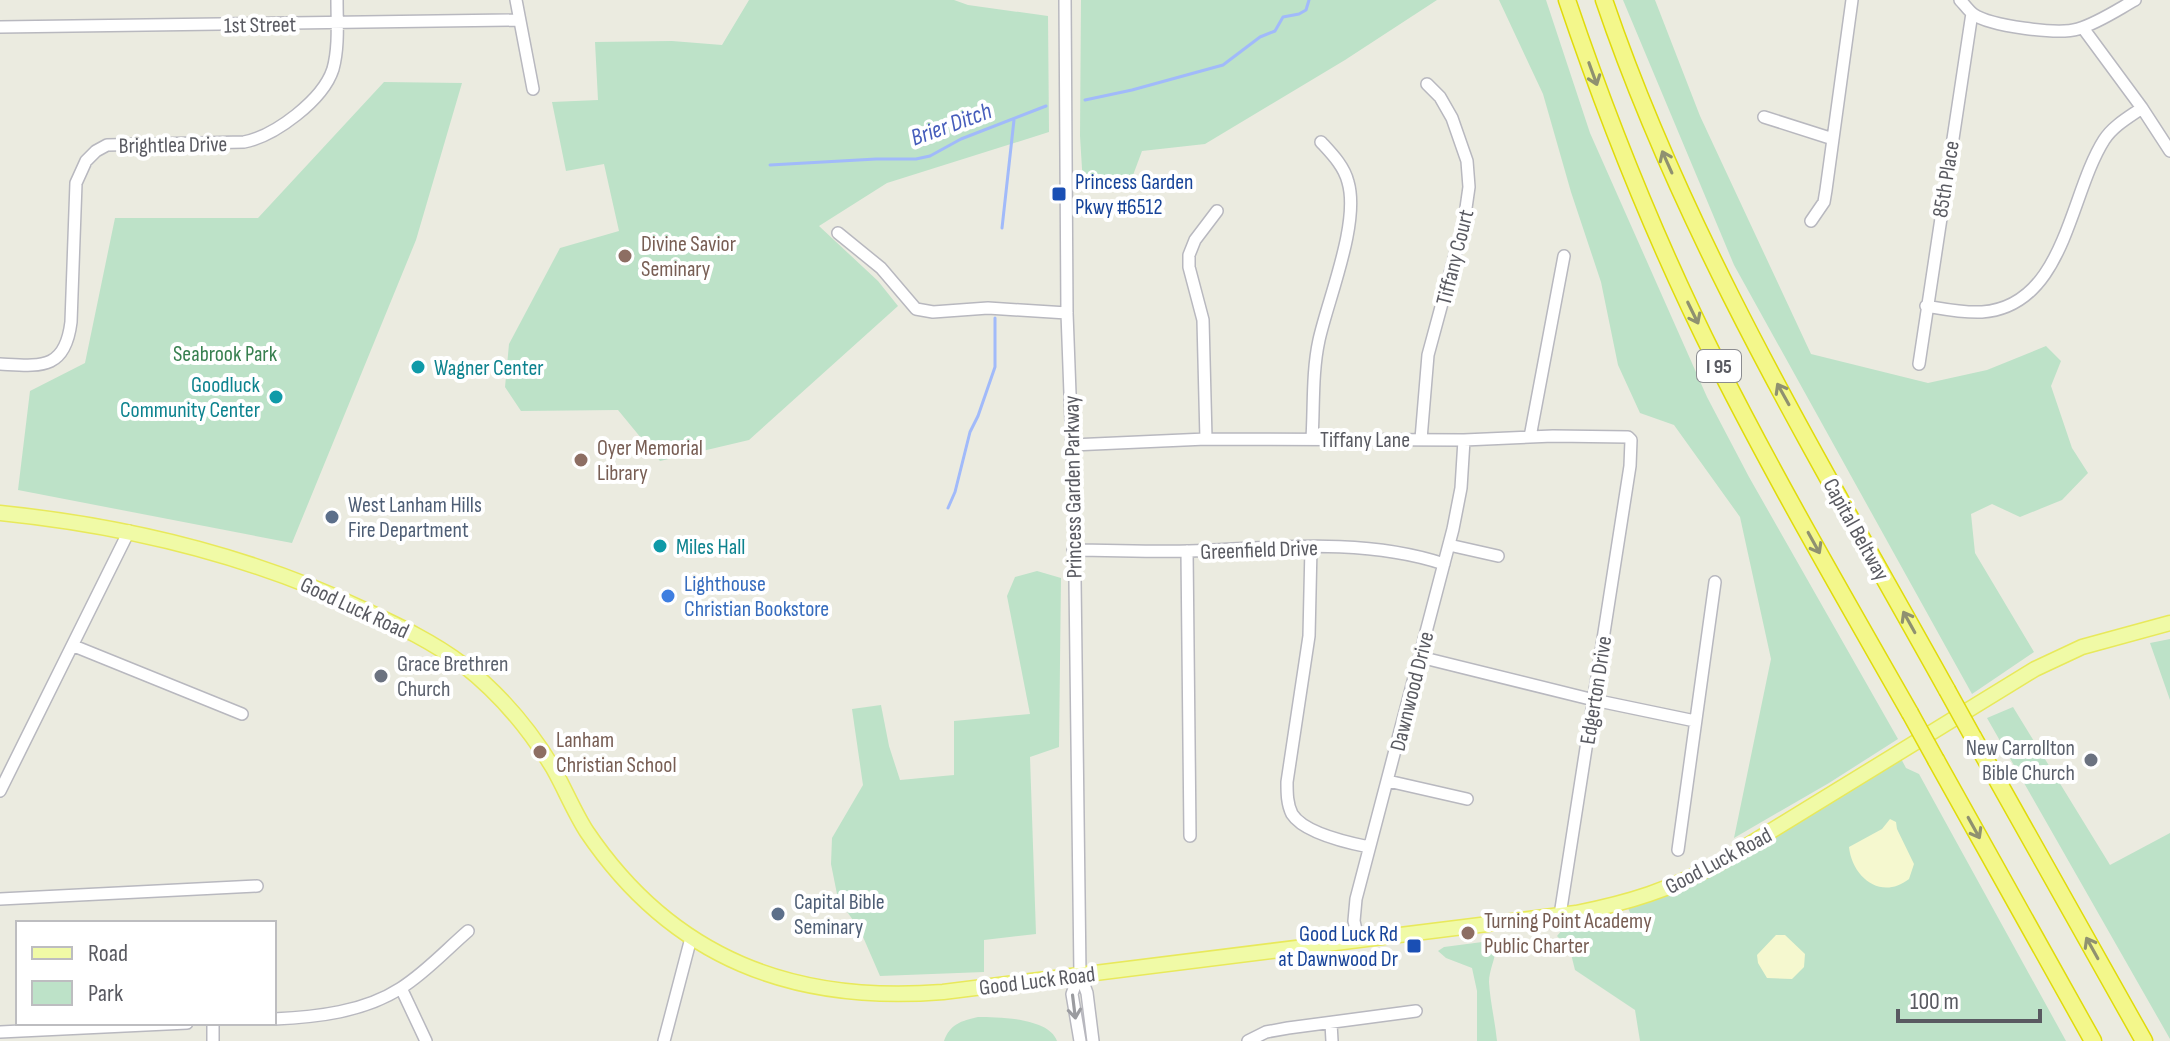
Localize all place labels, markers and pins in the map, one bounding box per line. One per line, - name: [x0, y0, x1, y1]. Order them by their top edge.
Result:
- place label: Princess Garden Pkwy #6512: [1075, 169, 1193, 221]
- marker: Princess Garden Pkwy #6512: [1050, 185, 1068, 203]
- place label: Divine Savior Seminary: [641, 231, 736, 283]
- marker: Divine Savior Seminary: [616, 247, 634, 265]
- place label: Wagner Center: [434, 355, 544, 382]
- marker: Wagner Center: [409, 358, 427, 376]
- place label: Goodluck Community Center: [120, 372, 261, 424]
- marker: Goodluck Community Center: [267, 388, 285, 406]
- place label: Oyer Memorial Library: [597, 435, 703, 487]
- marker: Oyer Memorial Library: [572, 451, 590, 469]
- place label: West Lanham Hills Fire Department: [348, 492, 482, 544]
- marker: West Lanham Hills Fire Department: [323, 508, 341, 526]
- place label: Miles Hall: [676, 534, 745, 561]
- marker: Miles Hall: [651, 537, 669, 555]
- place label: Lighthouse Christian Bookstore: [684, 571, 829, 623]
- marker: Lighthouse Christian Bookstore: [659, 587, 677, 605]
- place label: Grace Brethren Church: [397, 651, 508, 703]
- marker: Grace Brethren Church: [372, 667, 390, 685]
- place label: Lanham Christian School: [556, 727, 677, 779]
- place label: New Carrollton Bible Church: [1966, 735, 2075, 787]
- marker: Lanham Christian School: [531, 743, 549, 761]
- marker: New Carrollton Bible Church: [2082, 751, 2100, 769]
- place label: Capital Bible Seminary: [794, 889, 885, 941]
- marker: Capital Bible Seminary: [769, 905, 787, 923]
- place label: Turning Point Academy Public Charter: [1484, 908, 1652, 960]
- place label: Good Luck Rd at Dawnwood Dr: [1278, 921, 1398, 973]
- marker: Turning Point Academy Public Charter: [1459, 924, 1477, 942]
- marker: Good Luck Rd at Dawnwood Dr: [1405, 937, 1423, 955]

